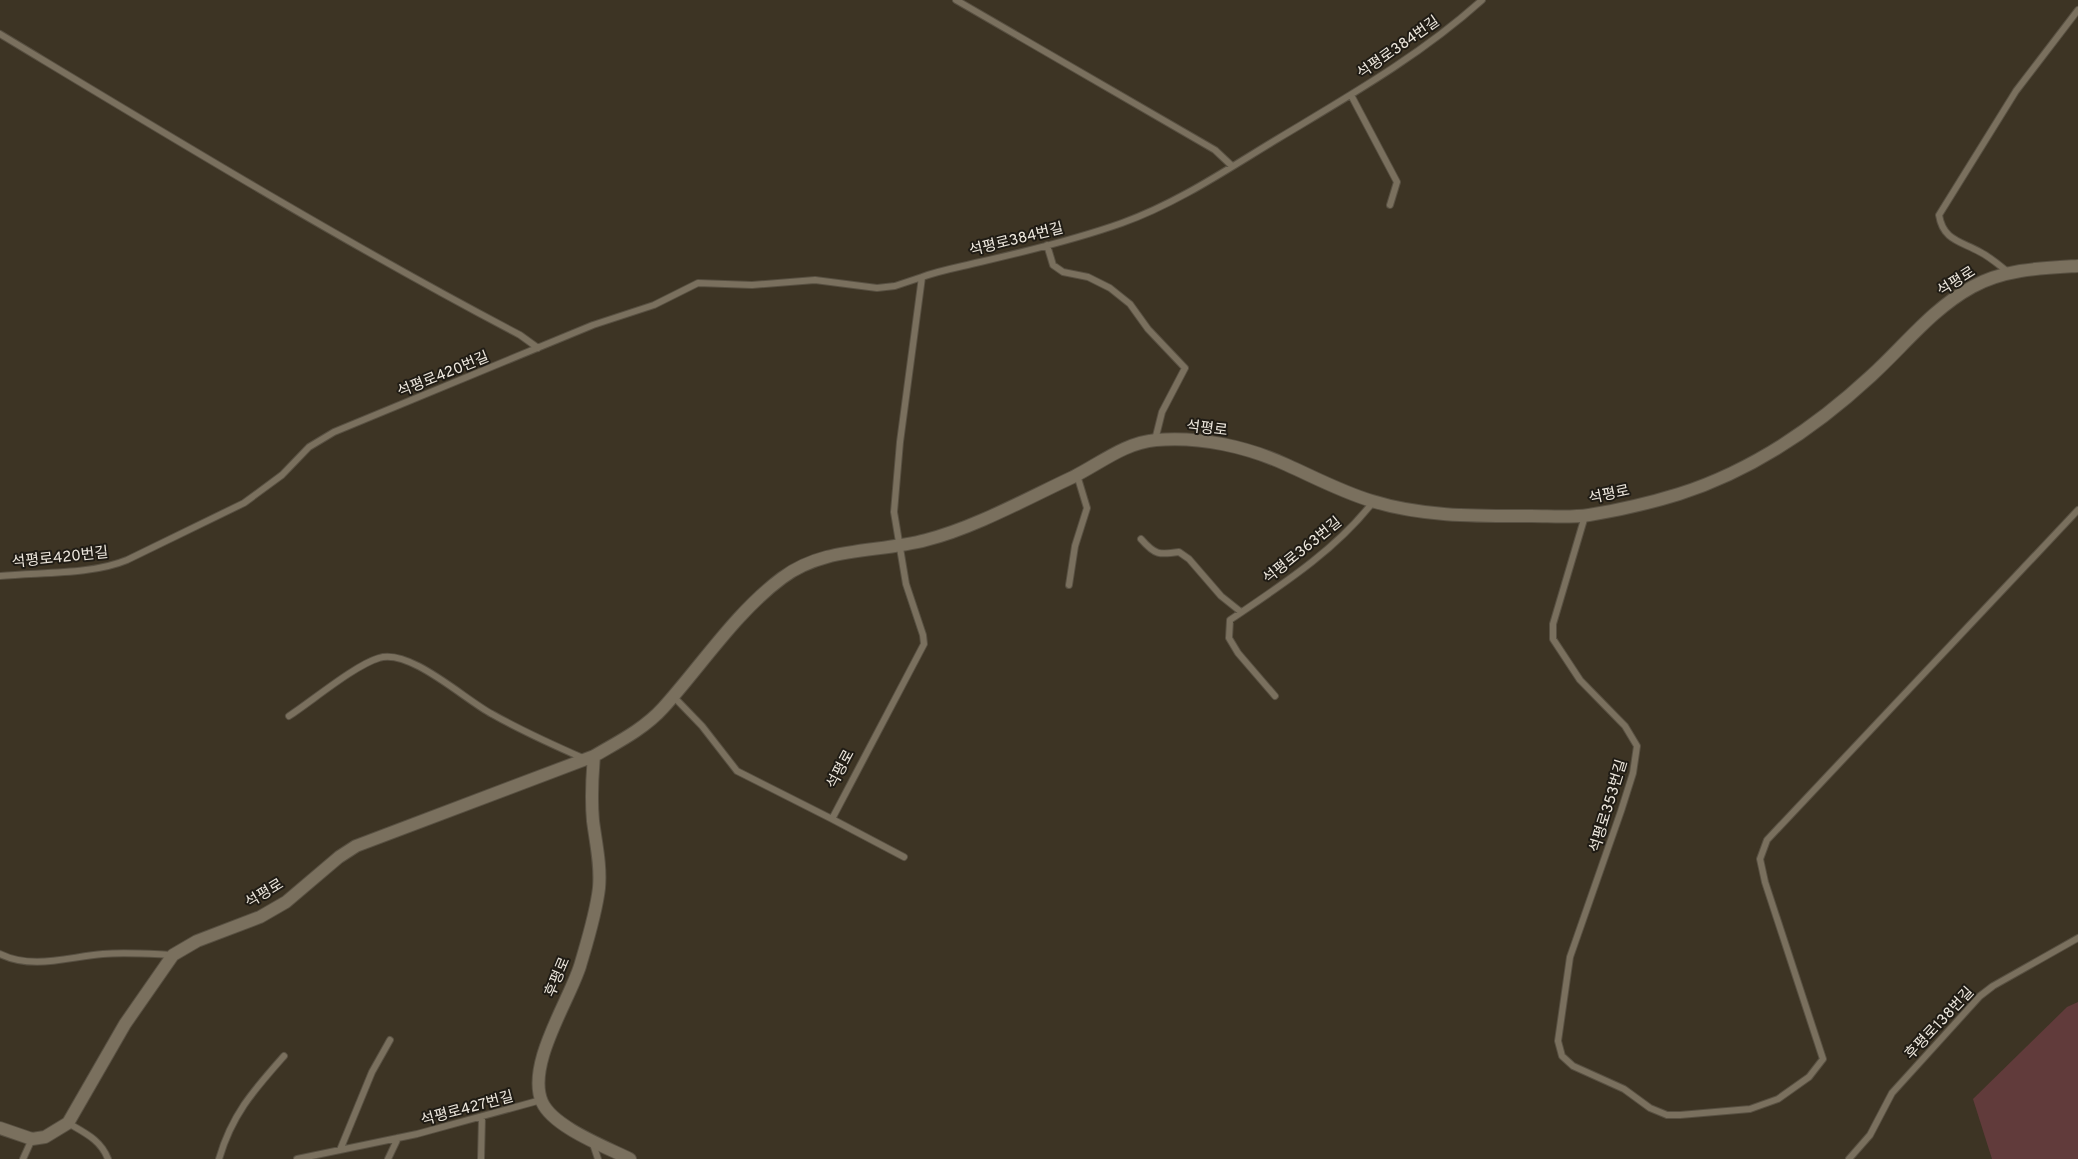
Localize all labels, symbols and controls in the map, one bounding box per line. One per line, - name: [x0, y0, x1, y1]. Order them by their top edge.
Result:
- street label: 석평로384번길: [1354, 13, 1444, 84]
- street label: 석평로384번길: [967, 220, 1065, 261]
- street label: 석평로: [1934, 263, 1979, 301]
- street label: 석평로420번길: [395, 348, 492, 402]
- street label: 석평로: [1185, 418, 1229, 441]
- street label: 석평로: [1587, 482, 1632, 509]
- street label: 석평로363번길: [1260, 514, 1346, 589]
- street label: 석평로420번길: [11, 544, 109, 573]
- street label: 석평로: [823, 747, 859, 792]
- street label: 석평로353번길: [1586, 758, 1633, 855]
- street label: 석평로: [242, 875, 287, 913]
- street label: 후평로: [542, 955, 575, 1000]
- street label: 후평로138번길: [1902, 984, 1979, 1064]
- street label: 석평로427번길: [419, 1088, 516, 1131]

